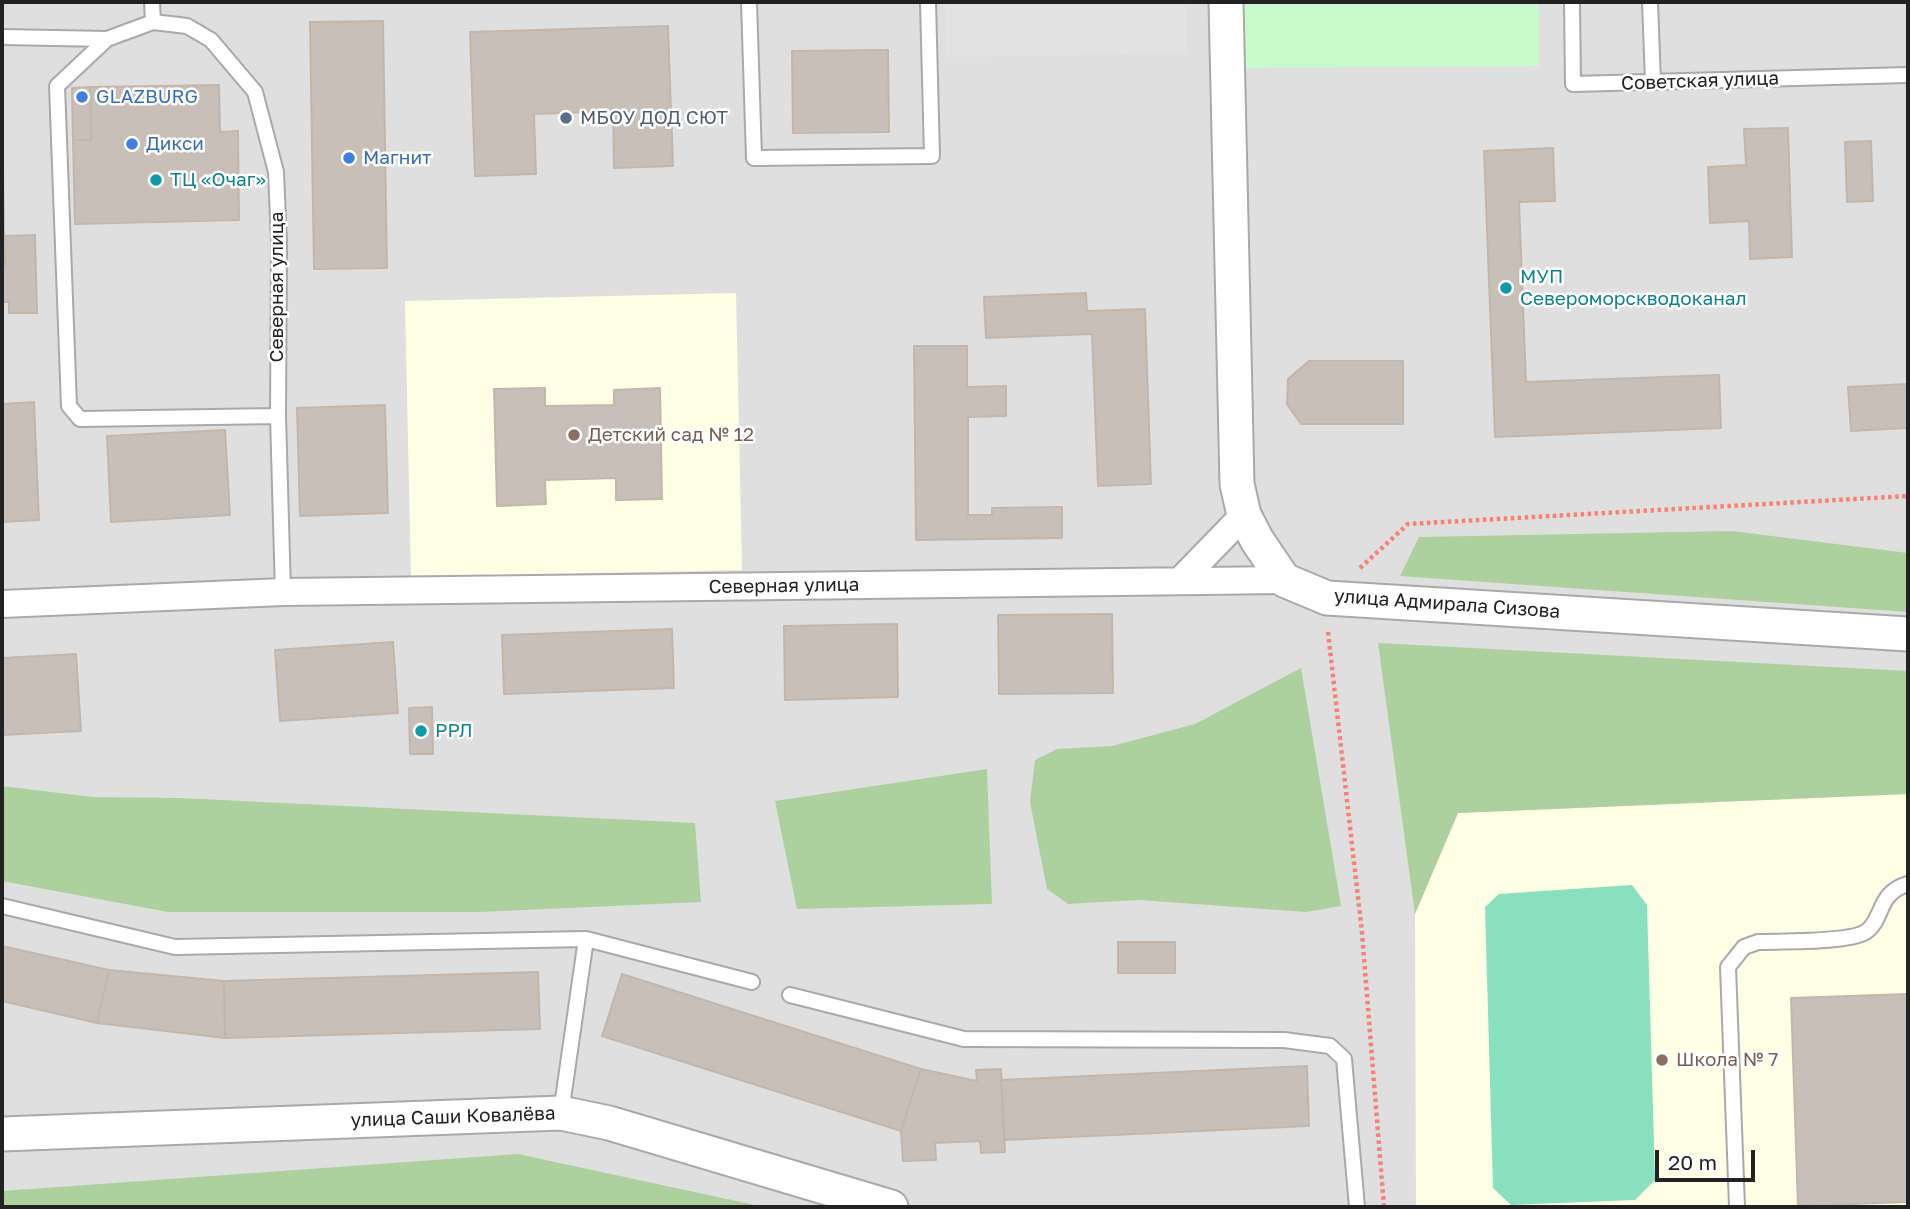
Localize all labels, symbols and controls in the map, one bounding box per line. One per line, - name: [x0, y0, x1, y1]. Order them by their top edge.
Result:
- street label: Советская улица: [1621, 67, 1779, 95]
- place label: GLAZBURG: [96, 86, 198, 108]
- marker: GLAZBURG: [74, 89, 90, 105]
- place label: МБОУ ДОД СЮТ: [580, 107, 728, 129]
- marker: МБОУ ДОД СЮТ: [558, 110, 574, 126]
- place label: Дикси: [146, 133, 204, 155]
- marker: Дикси: [124, 136, 140, 152]
- place label: Магнит: [363, 147, 431, 169]
- marker: Магнит: [341, 150, 357, 166]
- place label: ТЦ «Очаг»: [170, 169, 266, 191]
- marker: ТЦ «Очаг»: [148, 172, 164, 188]
- street label: Северная улица: [266, 212, 288, 362]
- place label: МУП Североморскводоканал: [1520, 266, 1747, 310]
- marker: МУП Североморскводоканал: [1498, 280, 1514, 296]
- place label: Детский сад № 12: [588, 424, 754, 446]
- marker: Детский сад № 12: [566, 427, 582, 443]
- street label: Северная улица: [708, 573, 860, 599]
- street label: улица Адмирала Сизова: [1333, 585, 1561, 623]
- place label: РРЛ: [435, 720, 473, 742]
- marker: РРЛ: [413, 723, 429, 739]
- place label: Школа № 7: [1676, 1049, 1778, 1071]
- marker: Школа № 7: [1654, 1052, 1670, 1068]
- street label: улица Саши Ковалёва: [350, 1102, 556, 1132]
- scale bar: [1658, 1136, 1758, 1180]
- text: 20 m: [1668, 1149, 1717, 1175]

